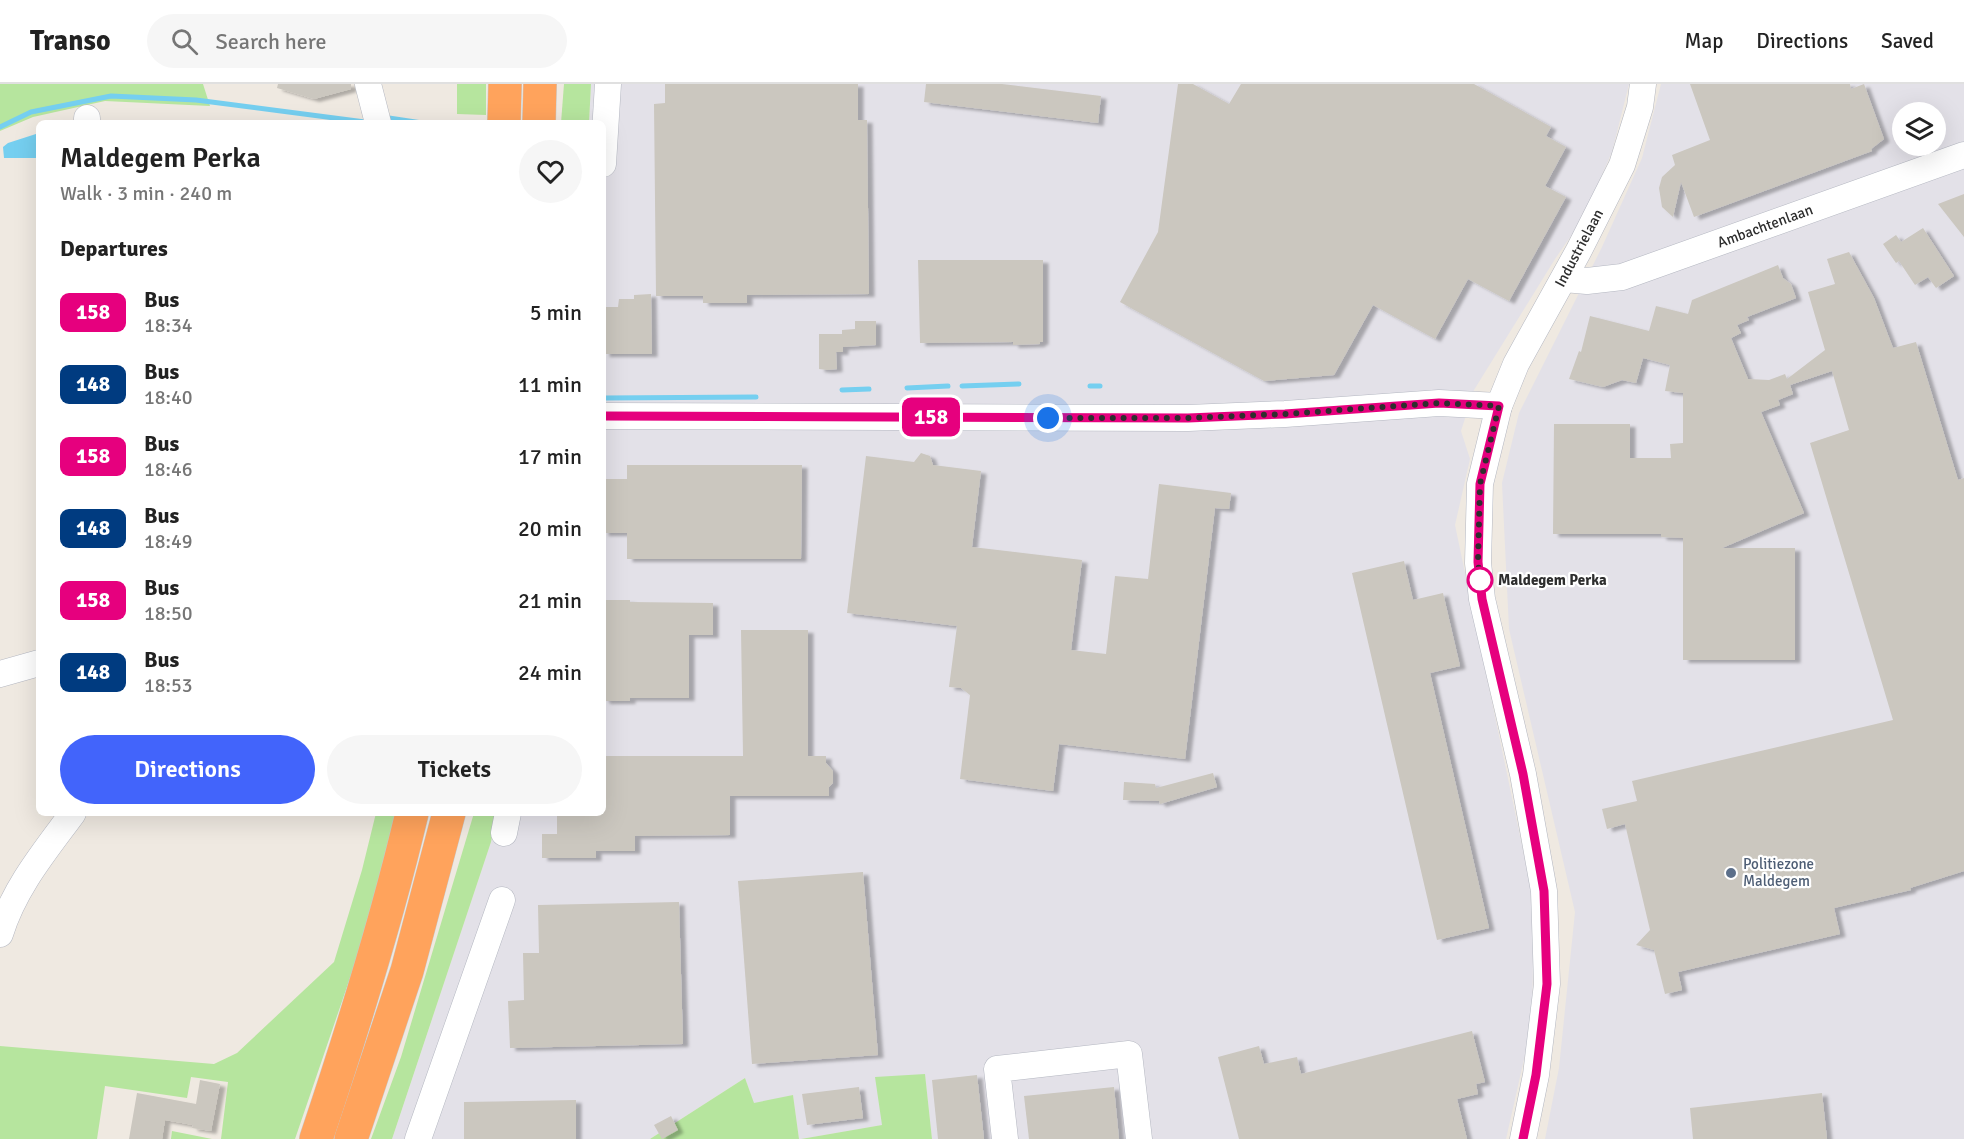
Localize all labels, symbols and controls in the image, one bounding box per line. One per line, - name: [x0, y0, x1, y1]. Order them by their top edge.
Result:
- search box: [147, 14, 567, 68]
- text: Transo: [30, 24, 111, 58]
- icon: search: [168, 25, 201, 58]
- text: Search here: [216, 28, 326, 55]
- text: Map: [1685, 28, 1723, 54]
- text: Directions: [1756, 28, 1848, 54]
- text: Saved: [1881, 28, 1934, 54]
- map controls: [1892, 102, 1946, 156]
- button: layers: [1892, 102, 1946, 156]
- button: heart: [519, 140, 582, 203]
- text: Maldegem Perka: [60, 141, 261, 175]
- text: Walk · 3 min · 240 m: [60, 181, 232, 206]
- street label: Ambachtenlaan: [1715, 200, 1815, 252]
- street label: Industrielaan: [1551, 206, 1607, 290]
- text: Departures: [60, 235, 168, 262]
- text: Bus: [144, 286, 179, 313]
- text: 158: [76, 299, 110, 325]
- text: 5 min: [530, 299, 582, 326]
- text: 18:34: [144, 313, 193, 338]
- text: Bus: [144, 358, 179, 385]
- text: 148: [76, 371, 110, 397]
- text: 11 min: [518, 371, 582, 398]
- text: 18:40: [144, 385, 193, 410]
- line badge: 158: [896, 398, 966, 436]
- your location: [1033, 403, 1063, 433]
- text: 158: [914, 404, 948, 430]
- text: Bus: [144, 430, 179, 457]
- text: 158: [76, 443, 110, 469]
- text: 17 min: [518, 443, 582, 470]
- text: 18:46: [144, 457, 193, 482]
- text: Bus: [144, 502, 179, 529]
- text: 148: [76, 515, 110, 541]
- text: 20 min: [518, 515, 582, 542]
- text: 18:49: [144, 529, 193, 554]
- marker: Maldegem Perka: [1467, 567, 1493, 593]
- place label: Maldegem Perka: [1498, 571, 1607, 589]
- text: Bus: [144, 574, 179, 601]
- text: 158: [76, 587, 110, 613]
- text: 21 min: [518, 587, 582, 614]
- text: 18:50: [144, 601, 193, 626]
- text: Bus: [144, 646, 179, 673]
- text: 148: [76, 659, 110, 685]
- text: 24 min: [518, 659, 582, 686]
- text: 18:53: [144, 673, 193, 698]
- button: Directions: [60, 735, 315, 804]
- button: Tickets: [327, 735, 582, 804]
- place label: Politiezone Maldegem: [1743, 855, 1814, 890]
- marker: Politiezone Maldegem: [1724, 866, 1738, 880]

